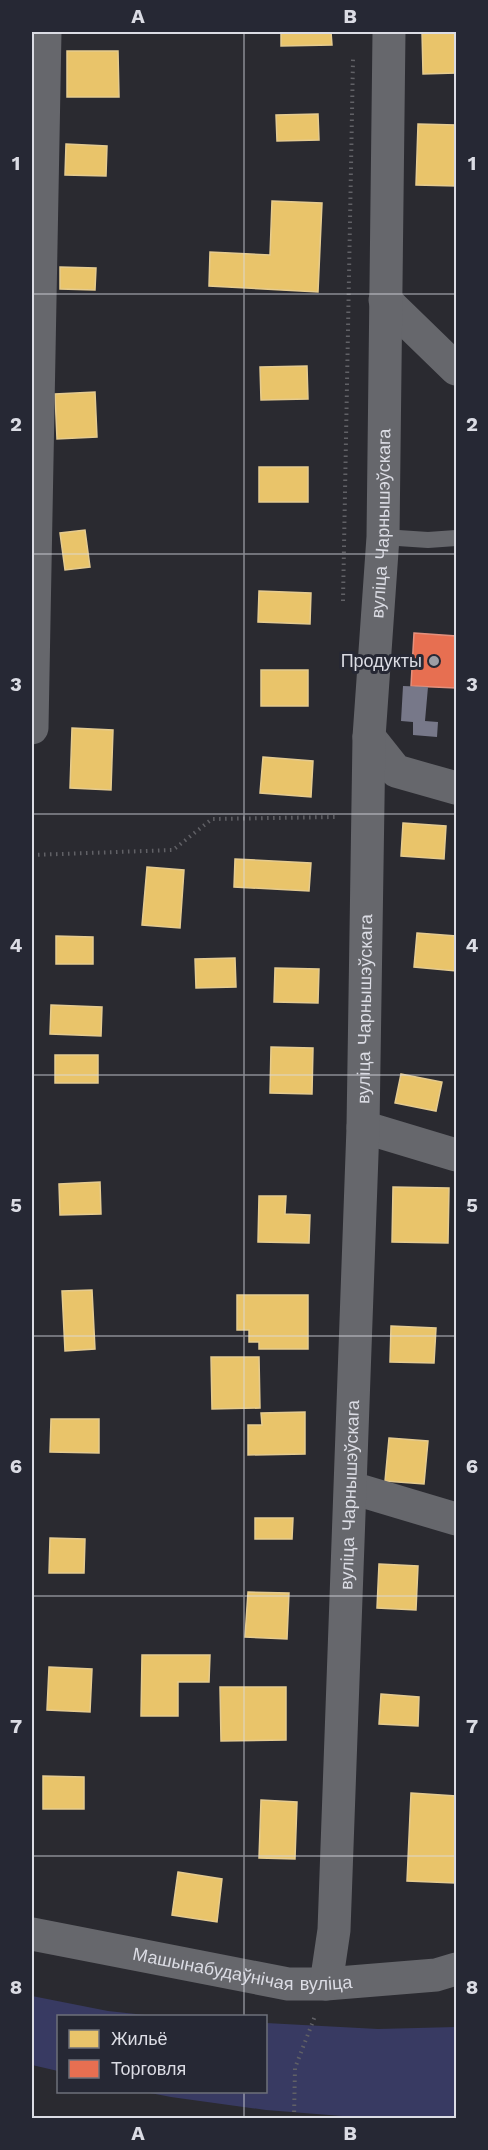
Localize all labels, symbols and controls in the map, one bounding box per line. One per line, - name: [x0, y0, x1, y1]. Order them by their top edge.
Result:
- text: A: [131, 4, 145, 28]
- text: B: [343, 4, 357, 28]
- text: 1: [12, 151, 20, 175]
- text: 1: [468, 151, 476, 175]
- text: 2: [10, 412, 22, 436]
- text: 2: [466, 412, 478, 436]
- street label: вуліца Чарнышэўскага: [366, 428, 394, 619]
- place label: Продукты: [341, 650, 422, 671]
- marker: Продукты: [427, 654, 441, 668]
- text: 3: [10, 672, 22, 696]
- text: 3: [466, 672, 478, 696]
- street label: вуліца Чарнышэўскага: [352, 913, 376, 1104]
- text: 4: [10, 933, 23, 957]
- text: 4: [466, 933, 479, 957]
- text: 5: [10, 1193, 22, 1217]
- text: 5: [466, 1193, 478, 1217]
- street label: вуліца Чарнышэўскага: [335, 1399, 363, 1590]
- text: 6: [10, 1454, 22, 1478]
- text: 6: [466, 1454, 478, 1478]
- text: 7: [10, 1714, 22, 1738]
- text: 7: [466, 1714, 478, 1738]
- street label: Машынабудаўнічая вуліца: [131, 1943, 354, 1994]
- text: 8: [10, 1975, 22, 1999]
- text: 8: [466, 1975, 478, 1999]
- legend: [57, 2015, 267, 2093]
- text: Жильё: [111, 2028, 168, 2049]
- text: Торговля: [111, 2058, 186, 2079]
- text: A: [131, 2121, 145, 2145]
- text: B: [343, 2121, 357, 2145]

